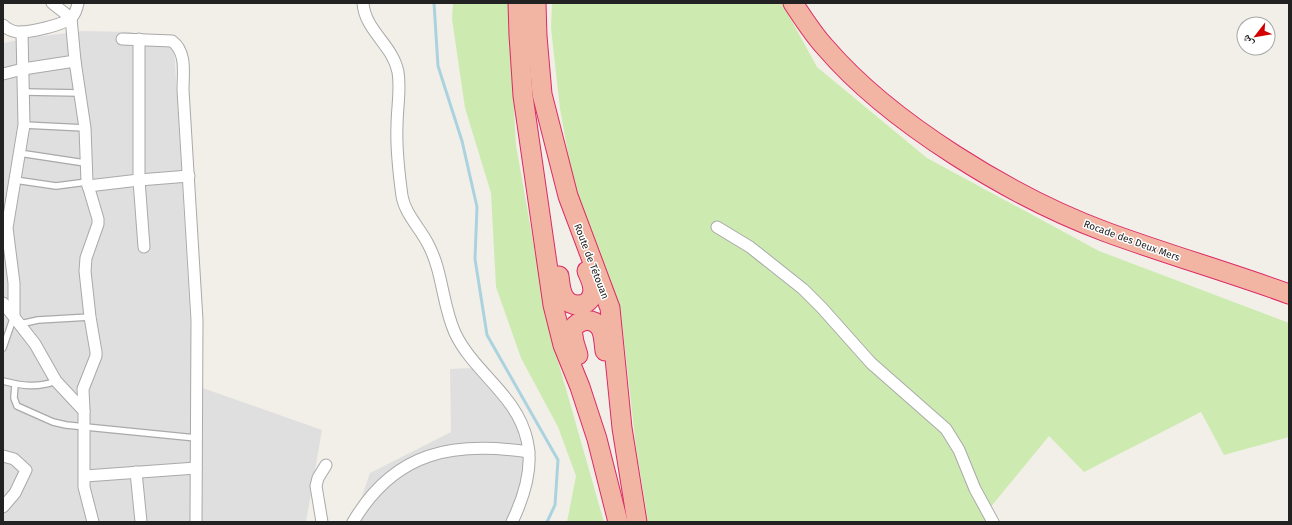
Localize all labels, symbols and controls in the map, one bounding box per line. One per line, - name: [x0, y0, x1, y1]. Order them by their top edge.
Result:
- north arrow: [1236, 16, 1276, 56]
- text: ش: [1239, 32, 1257, 49]
- street label: Rocade des Deux Mers: [1082, 218, 1182, 264]
- street label: Route de Tétouan: [571, 222, 611, 301]

